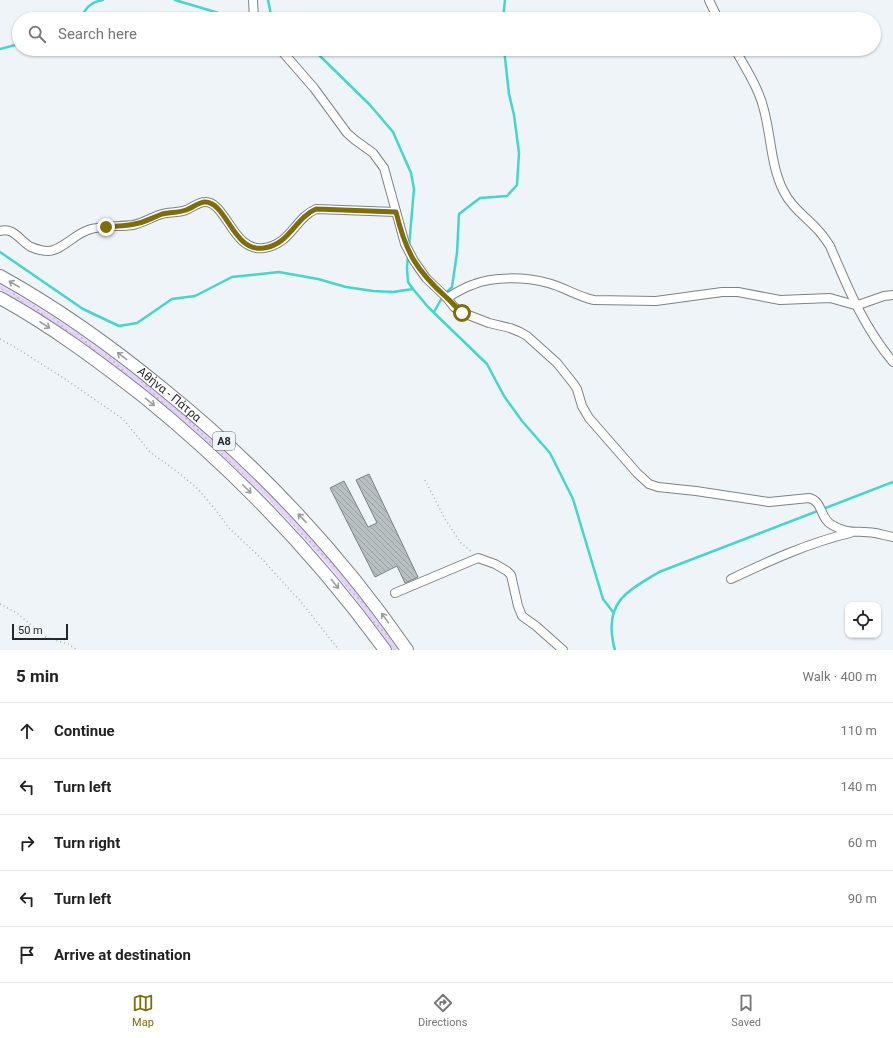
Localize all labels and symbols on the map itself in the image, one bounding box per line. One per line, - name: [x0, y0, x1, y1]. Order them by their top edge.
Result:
- route end: [97, 218, 115, 236]
- one-way arrow: [8, 280, 20, 288]
- route start: [453, 304, 471, 322]
- one-way arrow: [39, 322, 51, 330]
- one-way arrow: [117, 352, 128, 361]
- street label: Αθήνα - Πάτρα: [135, 364, 204, 425]
- one-way arrow: [144, 398, 155, 407]
- road number: Α8: [213, 432, 235, 450]
- one-way arrow: [242, 484, 252, 493]
- one-way arrow: [297, 513, 306, 523]
- one-way arrow: [330, 579, 339, 590]
- one-way arrow: [381, 613, 389, 624]
- scale bar: [12, 622, 68, 641]

